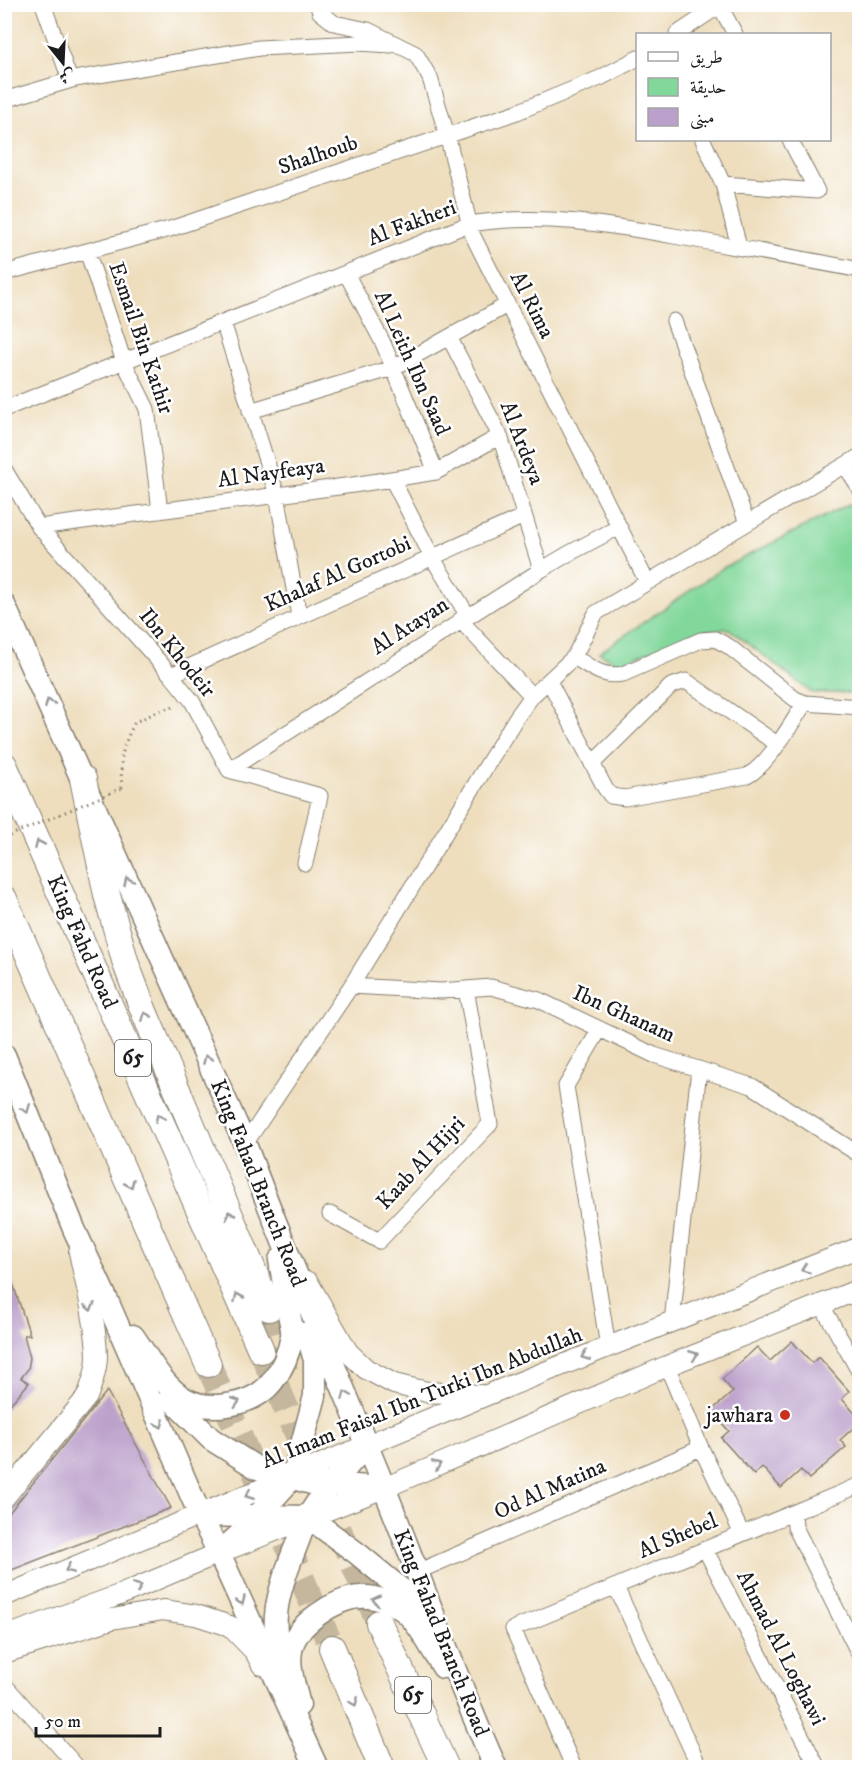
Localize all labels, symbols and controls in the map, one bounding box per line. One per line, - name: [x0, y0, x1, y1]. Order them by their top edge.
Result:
- north arrow: [33, 33, 93, 93]
- legend: [636, 33, 831, 141]
- text: طريق: [690, 47, 723, 69]
- text: ش: [57, 64, 78, 88]
- text: حديقة: [690, 77, 726, 99]
- text: مبنى: [690, 107, 715, 130]
- street label: Shalhoub: [275, 129, 361, 181]
- street label: Al Fakheri: [364, 194, 460, 252]
- street label: Esmail Bin Kathir: [102, 259, 180, 418]
- street label: Al Rima: [504, 267, 561, 344]
- street label: Al Leith Ibn Saad: [368, 286, 456, 440]
- street label: Al Ardeya: [494, 397, 550, 489]
- street label: Al Nayfeaya: [216, 452, 327, 494]
- street label: Khalaf Al Gortobi: [261, 530, 415, 618]
- street label: Al Atayan: [366, 591, 454, 661]
- street label: Ibn Khodeir: [133, 603, 222, 704]
- one-way arrow: [44, 698, 56, 709]
- one-way arrow: [34, 839, 46, 850]
- street label: King Fahd Road: [41, 871, 123, 1013]
- one-way arrow: [123, 876, 135, 887]
- street label: Ibn Ghanam: [569, 979, 679, 1049]
- one-way arrow: [141, 1012, 153, 1023]
- road number: 65: [115, 1040, 151, 1076]
- one-way arrow: [202, 1055, 214, 1066]
- street label: King Fahad Branch Road: [204, 1076, 312, 1290]
- one-way arrow: [19, 1103, 31, 1114]
- street label: Kaab Al Hijri: [371, 1111, 471, 1215]
- one-way arrow: [155, 1114, 167, 1125]
- one-way arrow: [122, 1177, 134, 1188]
- one-way arrow: [225, 1211, 237, 1222]
- one-way arrow: [800, 1262, 811, 1274]
- one-way arrow: [233, 1292, 245, 1303]
- one-way arrow: [83, 1302, 96, 1312]
- street label: Al Imam Faisal Ibn Turki Ibn Abdullah: [258, 1321, 587, 1475]
- one-way arrow: [580, 1349, 591, 1361]
- one-way arrow: [688, 1350, 699, 1362]
- one-way arrow: [341, 1390, 353, 1401]
- one-way arrow: [230, 1397, 241, 1410]
- place label: jawhara: [703, 1402, 774, 1429]
- marker: jawhara: [778, 1408, 792, 1422]
- one-way arrow: [153, 1417, 165, 1428]
- street label: Od Al Matina: [490, 1452, 611, 1526]
- one-way arrow: [431, 1460, 442, 1472]
- one-way arrow: [245, 1488, 256, 1500]
- street label: Al Shebel: [634, 1507, 722, 1565]
- street label: King Fahad Branch Road: [387, 1526, 495, 1740]
- one-way arrow: [64, 1562, 75, 1574]
- street label: Ahmad Al Loghawi: [730, 1566, 832, 1730]
- one-way arrow: [132, 1582, 143, 1594]
- one-way arrow: [372, 1594, 382, 1607]
- one-way arrow: [234, 1595, 246, 1606]
- road number: 65: [395, 1677, 431, 1713]
- one-way arrow: [347, 1696, 359, 1707]
- scale bar: [36, 1700, 160, 1738]
- text: 50 m: [45, 1711, 81, 1733]

